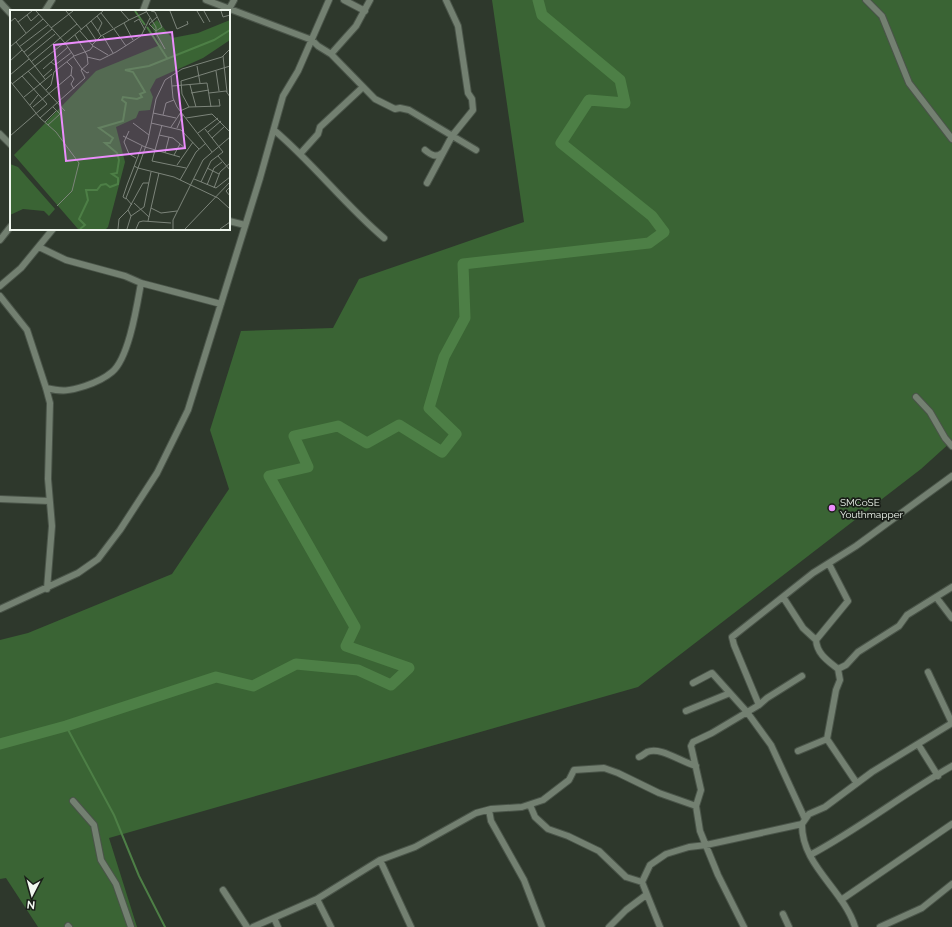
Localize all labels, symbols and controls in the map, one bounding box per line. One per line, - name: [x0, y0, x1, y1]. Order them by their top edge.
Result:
- inset map: [10, 10, 230, 230]
- place label: SMCoSE Youthmapper: [840, 497, 904, 520]
- marker: SMCoSE Youthmapper: [827, 503, 837, 513]
- north arrow: [12, 875, 52, 915]
- text: N: [26, 898, 36, 911]

